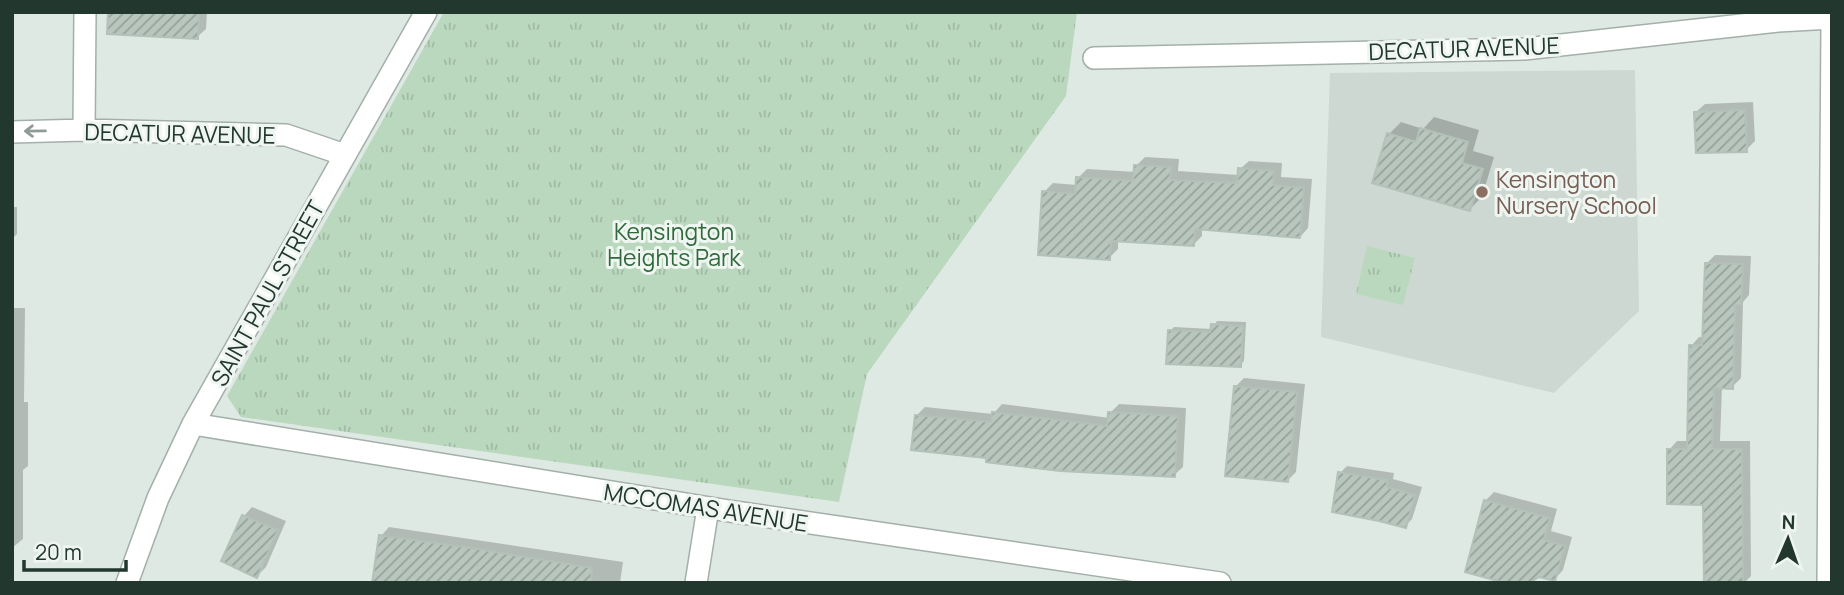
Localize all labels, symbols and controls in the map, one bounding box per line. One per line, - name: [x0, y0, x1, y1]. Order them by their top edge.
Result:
- street label: DECATUR AVENUE: [1368, 29, 1560, 67]
- street label: DECATUR AVENUE: [84, 115, 276, 151]
- one-way arrow: [24, 125, 47, 138]
- place label: Kensington Nursery School: [1496, 163, 1657, 221]
- marker: Kensington Nursery School: [1474, 184, 1490, 200]
- street label: SAINT PAUL STREET: [203, 194, 332, 392]
- park label: Kensington Heights Park: [607, 215, 741, 273]
- street label: MCCOMAS AVENUE: [602, 475, 810, 539]
- north arrow: [1753, 504, 1823, 574]
- text: N: [1781, 509, 1796, 535]
- scale bar: [24, 528, 126, 572]
- text: 20 m: [35, 538, 82, 566]

